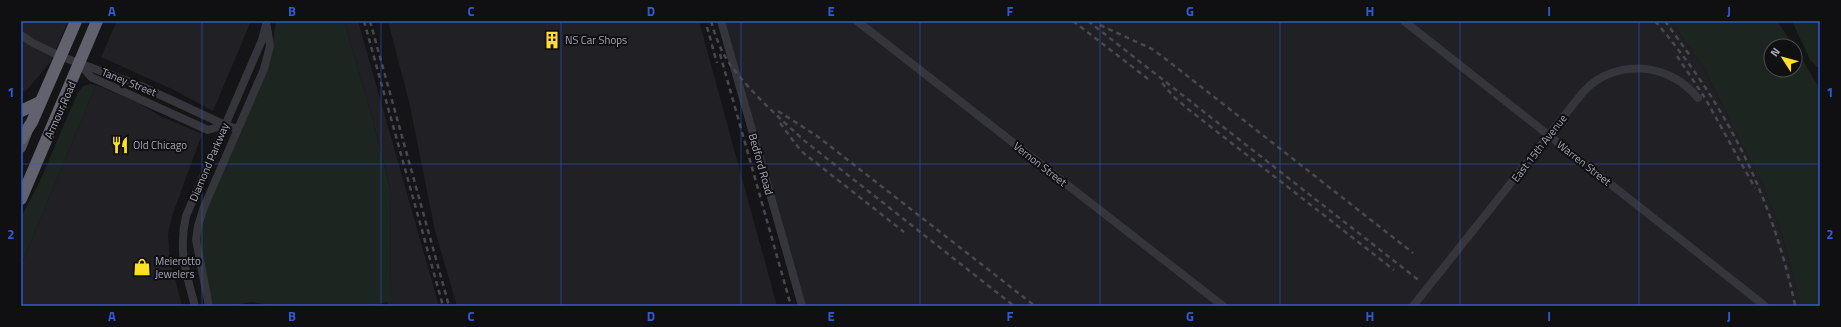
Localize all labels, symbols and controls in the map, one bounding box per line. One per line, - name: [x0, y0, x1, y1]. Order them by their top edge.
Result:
- text: A: [108, 1, 116, 21]
- text: B: [288, 1, 296, 21]
- text: C: [467, 1, 475, 21]
- text: D: [647, 1, 655, 21]
- text: E: [827, 1, 835, 21]
- text: F: [1007, 1, 1014, 21]
- text: G: [1186, 1, 1194, 21]
- text: H: [1366, 1, 1374, 21]
- text: I: [1547, 1, 1551, 21]
- text: J: [1727, 1, 1731, 21]
- building icon: NS Car Shops: [542, 30, 562, 50]
- place label: NS Car Shops: [565, 32, 627, 48]
- north arrow: [1763, 38, 1803, 78]
- text: N: [1766, 44, 1784, 60]
- street label: Taney Street: [99, 64, 159, 100]
- street label: Armour Road: [40, 79, 80, 141]
- text: 1: [7, 82, 15, 102]
- text: 1: [1826, 82, 1834, 102]
- street label: East 15th Avenue: [1507, 110, 1571, 185]
- street label: Diamond Parkway: [185, 119, 233, 204]
- street label: Bedford Road: [745, 131, 777, 197]
- restaurant icon: Old Chicago: [110, 135, 130, 155]
- place label: Old Chicago: [133, 137, 187, 153]
- street label: Warren Street: [1554, 137, 1615, 189]
- street label: Vernon Street: [1010, 138, 1070, 190]
- text: 2: [7, 224, 15, 244]
- text: 2: [1826, 224, 1834, 244]
- place label: Meierotto Jewelers: [155, 253, 201, 282]
- shop icon: Meierotto Jewelers: [132, 257, 152, 277]
- text: A: [108, 306, 116, 326]
- text: B: [288, 306, 296, 326]
- text: C: [467, 306, 475, 326]
- text: D: [647, 306, 655, 326]
- text: E: [827, 306, 835, 326]
- text: F: [1007, 306, 1014, 326]
- text: G: [1186, 306, 1194, 326]
- text: H: [1366, 306, 1374, 326]
- text: I: [1547, 306, 1551, 326]
- text: J: [1727, 306, 1731, 326]

